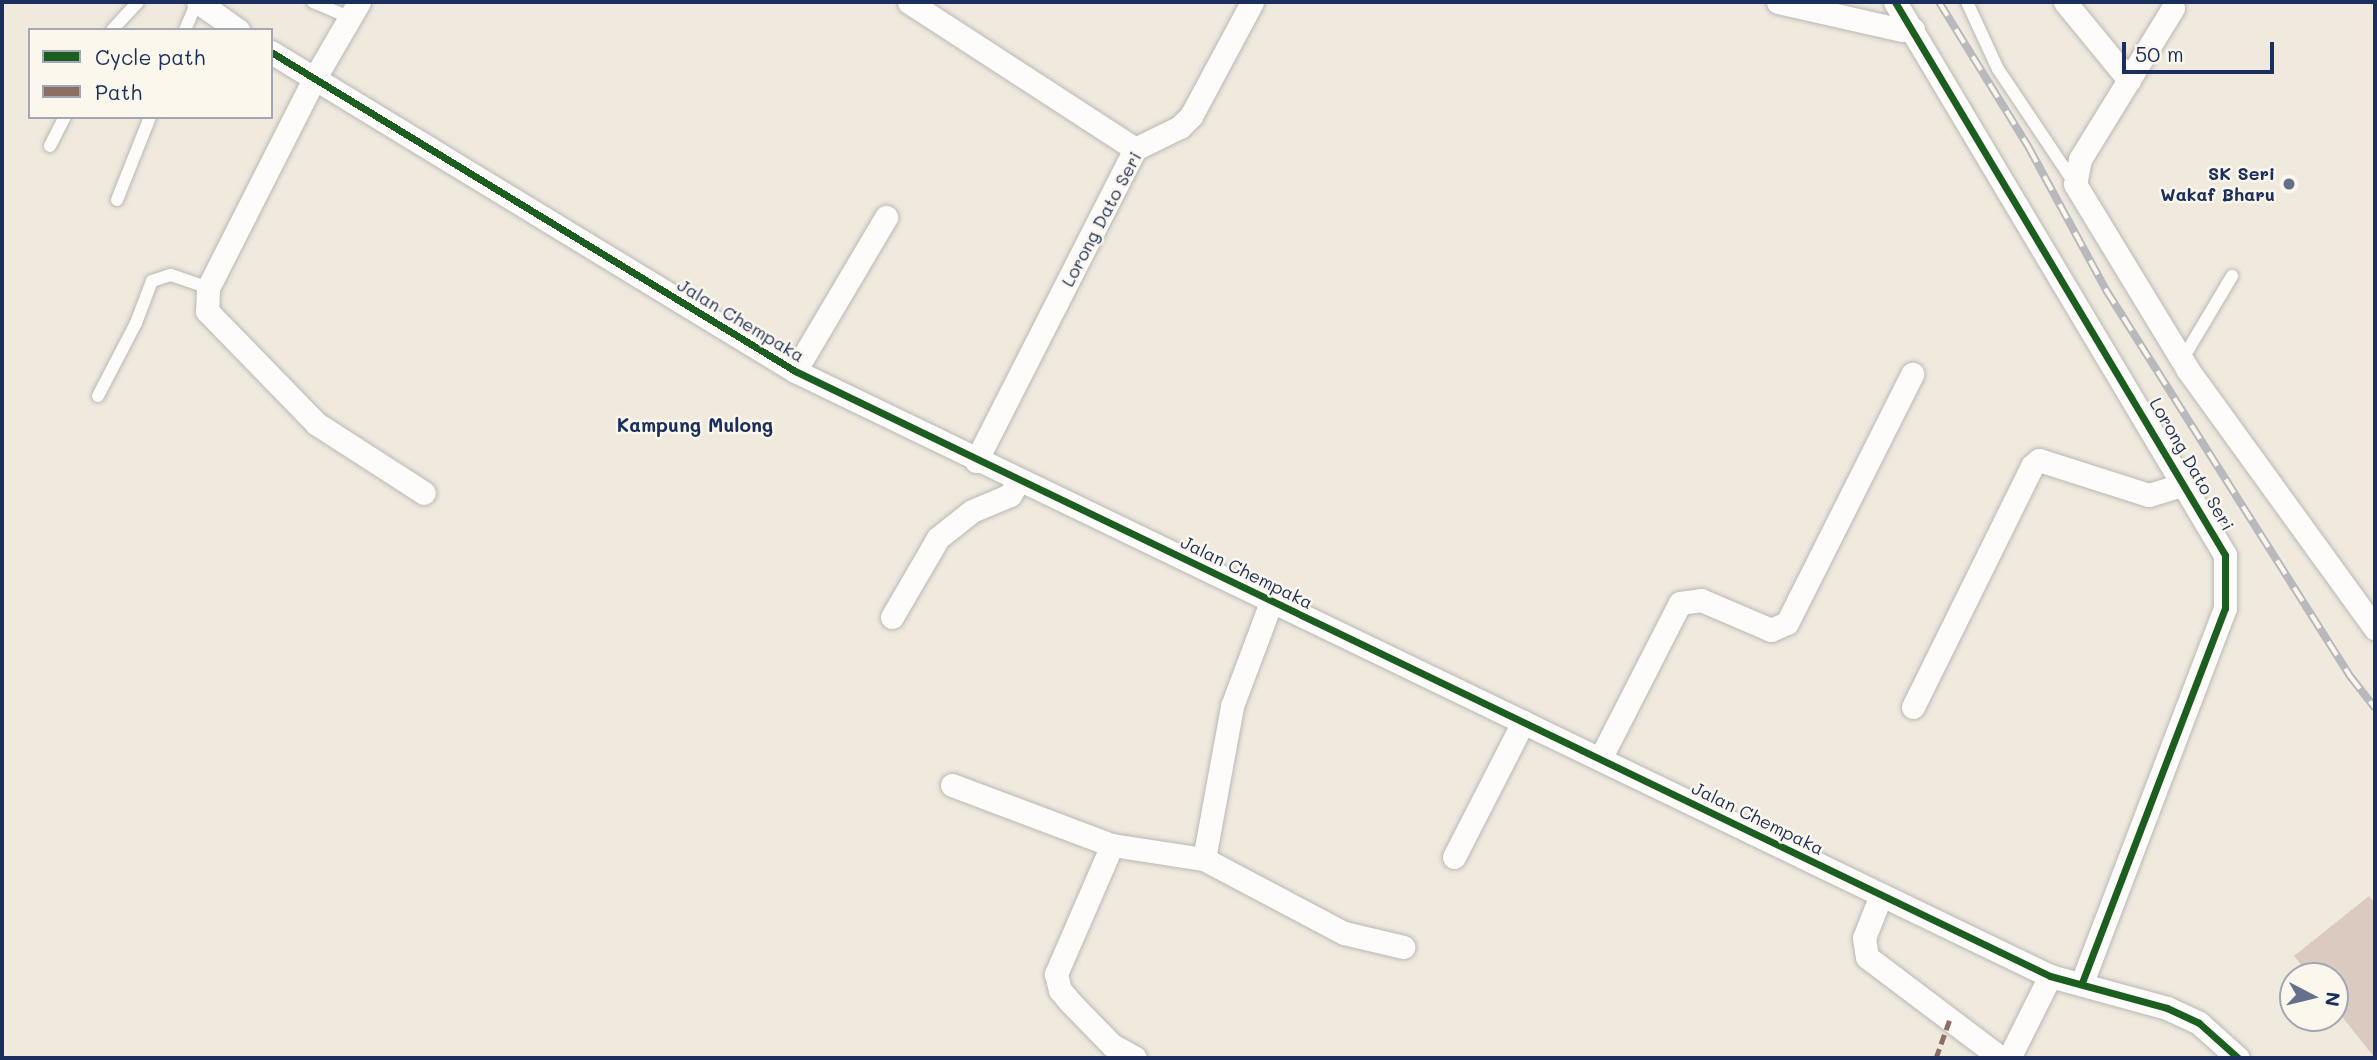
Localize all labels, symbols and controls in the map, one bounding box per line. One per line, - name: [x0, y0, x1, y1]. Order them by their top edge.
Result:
- legend: [28, 28, 273, 119]
- scale bar: [2125, 28, 2277, 72]
- text: 50 m: [2135, 40, 2184, 67]
- text: Cycle path: [95, 43, 205, 70]
- text: Path: [95, 78, 142, 105]
- street label: Lorong Dato Seri: [1056, 148, 1146, 290]
- place label: SK Seri Wakaf Bharu: [2160, 163, 2275, 206]
- marker: SK Seri Wakaf Bharu: [2281, 176, 2297, 192]
- street label: Jalan Chempaka: [674, 274, 808, 366]
- street label: Lorong Dato Seri: [2145, 394, 2239, 534]
- district label: Kampung Mulong: [617, 414, 773, 436]
- street label: Jalan Chempaka: [1177, 531, 1317, 613]
- street label: Jalan Chempaka: [1688, 777, 1828, 859]
- north arrow: [2279, 962, 2349, 1032]
- text: N: [2320, 991, 2347, 1008]

